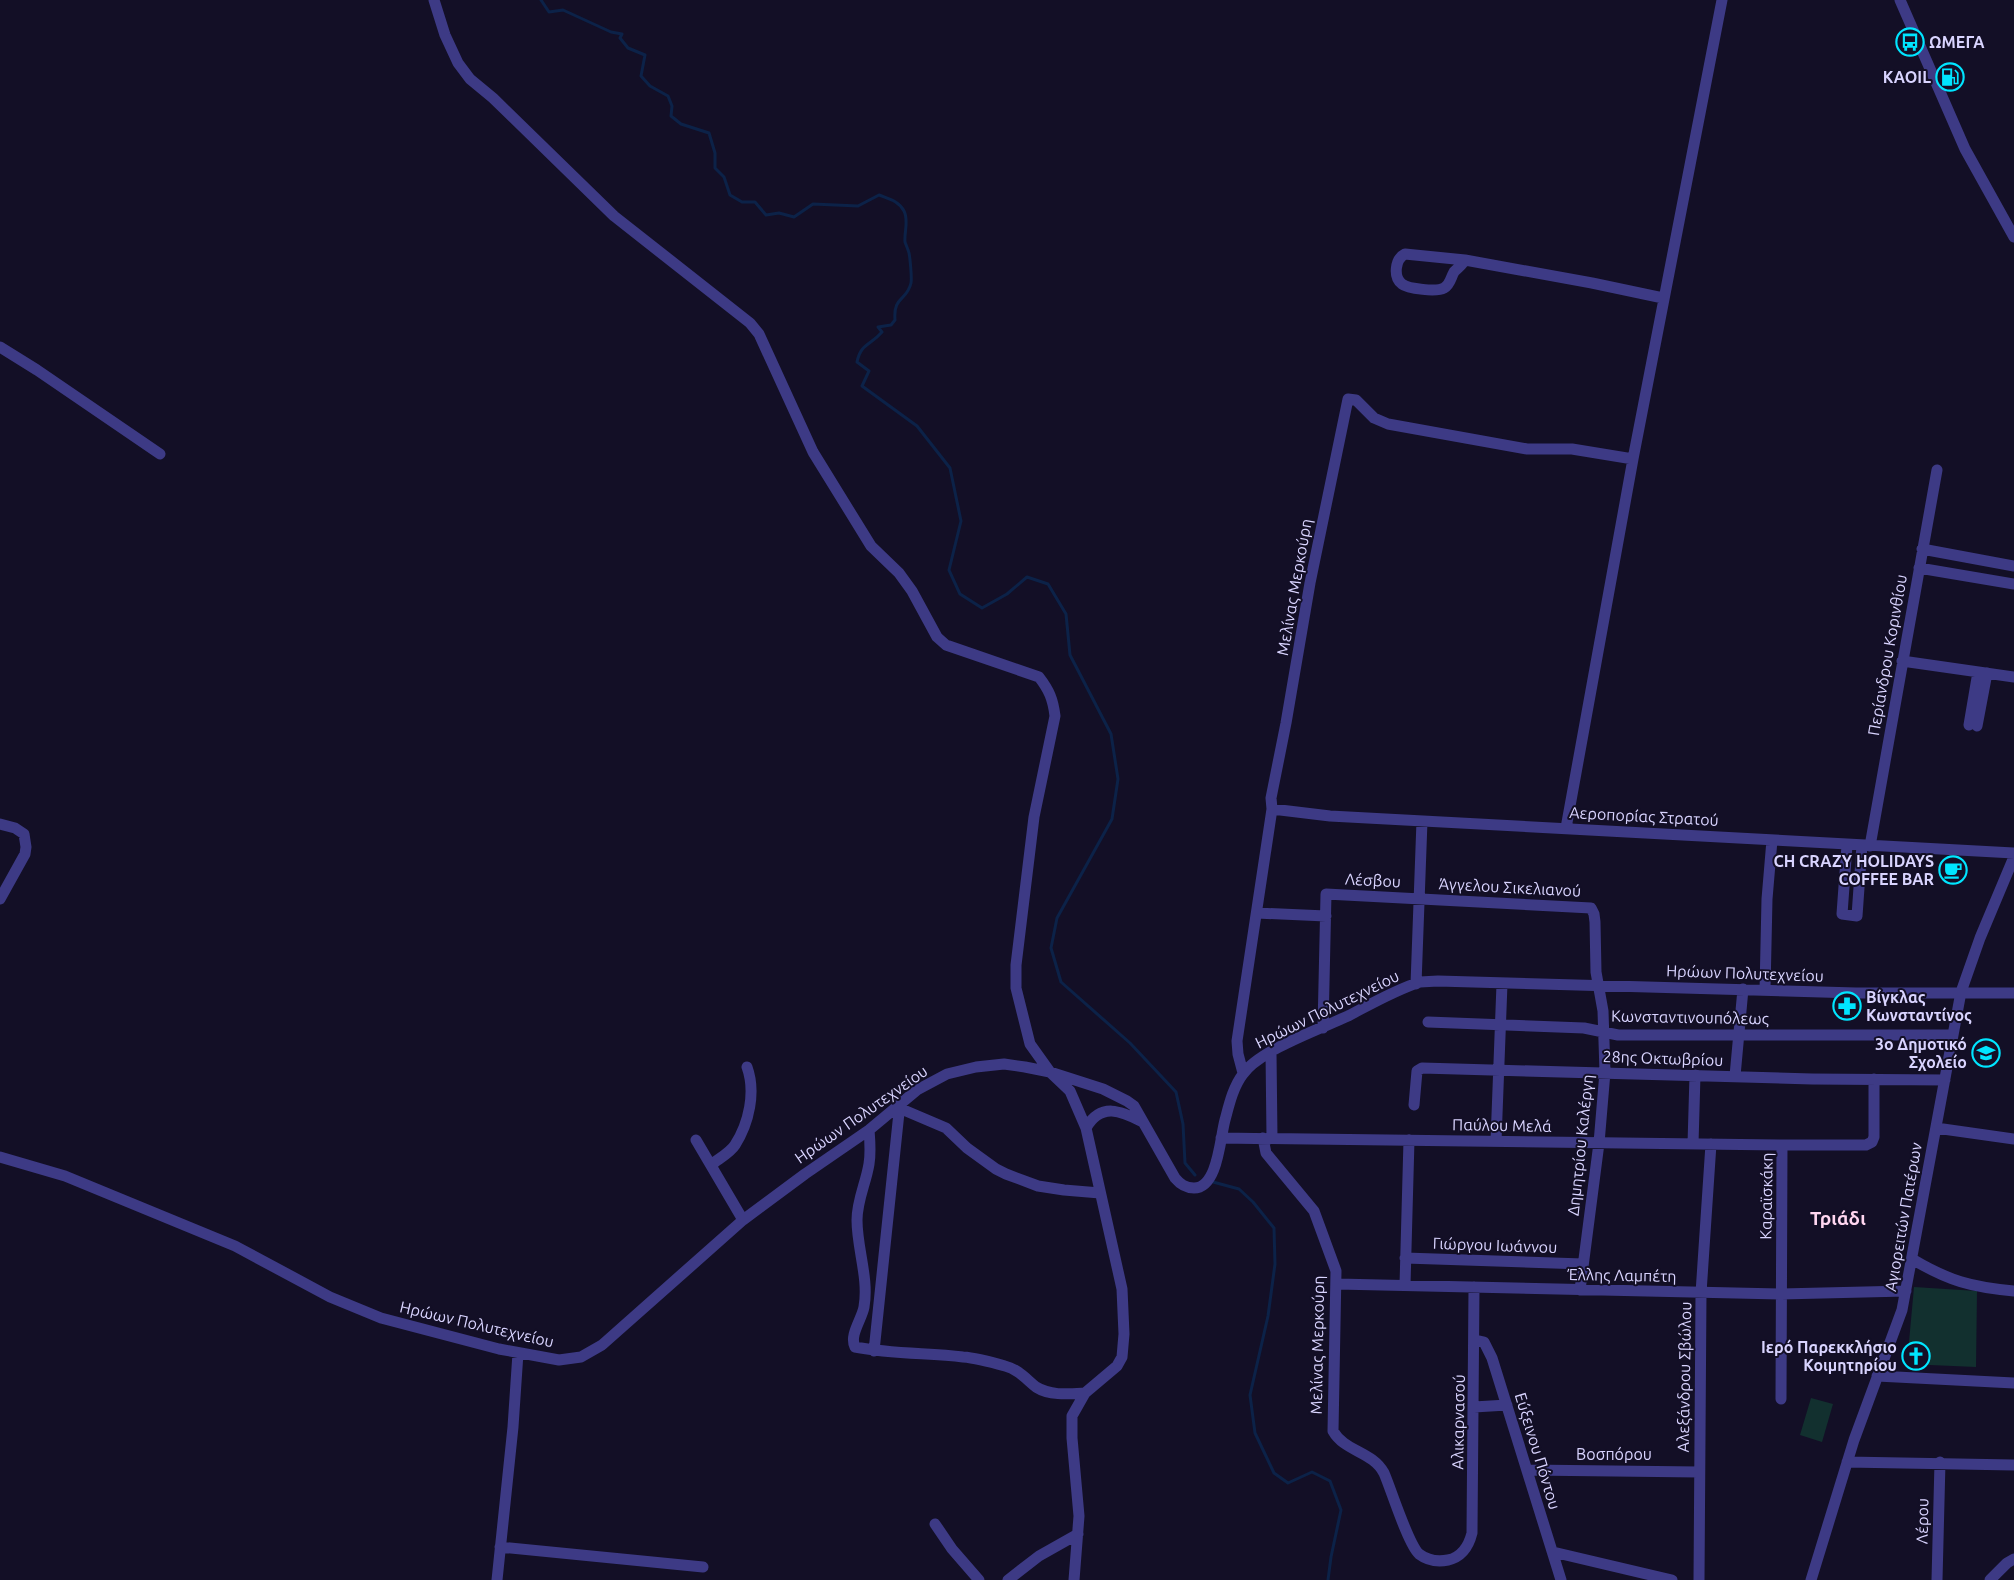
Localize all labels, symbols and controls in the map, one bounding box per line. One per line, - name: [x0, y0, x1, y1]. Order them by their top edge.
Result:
- bus stop icon: ΩΜΕΓΑ: [1895, 27, 1925, 57]
- place label: ΩΜΕΓΑ: [1929, 33, 1985, 51]
- fuel station icon: KAOIL: [1935, 62, 1965, 92]
- place label: KAOIL: [1883, 68, 1931, 86]
- street label: Μελίνας Μερκούρη: [1273, 517, 1316, 657]
- street label: Περίανδρου Κορινθίου: [1864, 573, 1910, 737]
- street label: Αεροπορίας Στρατού: [1569, 803, 1719, 830]
- place label: CH CRAZY HOLIDAYS COFFEE BAR: [1774, 852, 1934, 888]
- cafe icon: CH CRAZY HOLIDAYS COFFEE BAR: [1938, 855, 1968, 885]
- street label: Λέσβου: [1345, 870, 1401, 890]
- street label: Άγγελου Σικελιανού: [1438, 874, 1582, 900]
- street label: Ηρώων Πολυτεχνείου: [1666, 961, 1824, 985]
- street label: Ηρώων Πολυτεχνείου: [1252, 966, 1402, 1052]
- place label: Βίγκλας Κωνσταντίνος: [1866, 988, 1972, 1025]
- pharmacy icon: Βίγκλας Κωνσταντίνος: [1832, 991, 1862, 1021]
- street label: Κωνσταντινουπόλεως: [1611, 1007, 1769, 1028]
- place label: 3ο Δημοτικό Σχολείο: [1875, 1035, 1967, 1071]
- school or university icon: 3ο Δημοτικό Σχολείο: [1971, 1038, 2001, 1068]
- street label: 28ης Οκτωβρίου: [1602, 1047, 1724, 1070]
- street label: Ηρώων Πολυτεχνείου: [791, 1061, 931, 1167]
- street label: Δημητρίου Καλέργη: [1564, 1073, 1596, 1217]
- street label: Παύλου Μελά: [1452, 1115, 1552, 1135]
- street label: Αγιορειτών Πατέρων: [1881, 1141, 1925, 1293]
- street label: Καραϊσκάκη: [1756, 1152, 1776, 1240]
- district label: Τριάδι: [1810, 1207, 1866, 1229]
- street label: Γιώργου Ιωάννου: [1432, 1234, 1558, 1256]
- street label: Έλλης Λαμπέτη: [1566, 1265, 1677, 1286]
- street label: Μελίνας Μερκούρη: [1307, 1275, 1328, 1415]
- street label: Ηρώων Πολυτεχνείου: [398, 1297, 556, 1351]
- street label: Αλεξάνδρου Σβώλου: [1674, 1301, 1695, 1453]
- place label: Ιερό Παρεκκλήσιο Κοιμητηρίου: [1761, 1338, 1897, 1374]
- church icon: Ιερό Παρεκκλήσιο Κοιμητηρίου: [1901, 1341, 1931, 1371]
- street label: Αλικαρνασού: [1448, 1374, 1468, 1470]
- street label: Εύξεινου Πόντου: [1511, 1390, 1564, 1512]
- street label: Βοσπόρου: [1576, 1445, 1652, 1463]
- street label: Λέρου: [1913, 1498, 1931, 1544]

